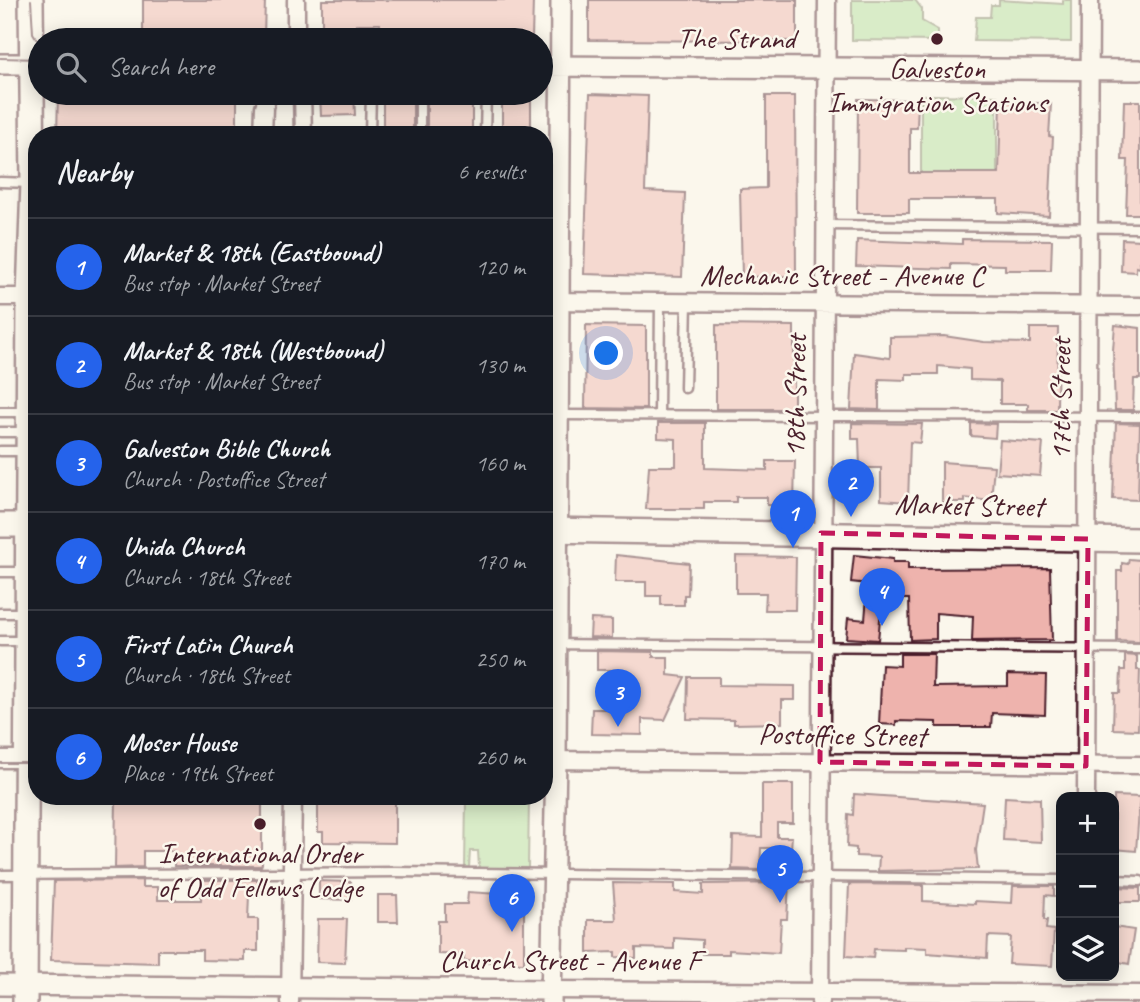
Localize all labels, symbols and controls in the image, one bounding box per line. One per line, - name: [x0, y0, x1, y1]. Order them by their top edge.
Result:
- street label: The Strand: [677, 19, 799, 57]
- search box: [28, 28, 553, 105]
- marker: Galveston Immigration Stations: [929, 31, 945, 47]
- icon: search: [52, 48, 90, 86]
- place label: Galveston Immigration Stations: [827, 49, 1050, 121]
- text: Search here: [108, 50, 214, 83]
- text: Nearby: [56, 153, 132, 191]
- text: 6 results: [458, 157, 525, 186]
- text: Market & 18th (Eastbound): [123, 236, 381, 269]
- text: 1: [74, 253, 84, 282]
- text: 120 m: [476, 253, 525, 282]
- street label: Mechanic Street - Avenue C: [700, 256, 987, 294]
- text: Bus stop · Market Street: [123, 269, 319, 298]
- street label: 18th Street: [775, 331, 815, 458]
- text: Market & 18th (Westbound): [123, 334, 383, 367]
- street label: 17th Street: [1041, 335, 1079, 460]
- your location: [589, 336, 623, 370]
- text: 2: [74, 351, 84, 380]
- text: 130 m: [476, 351, 525, 380]
- text: Bus stop · Market Street: [123, 367, 319, 396]
- text: Galveston Bible Church: [123, 432, 330, 465]
- text: 3: [74, 449, 84, 478]
- text: 160 m: [476, 449, 525, 478]
- pin: 2: [828, 459, 874, 517]
- text: Church · Postoffice Street: [123, 465, 324, 494]
- street label: Market Street: [894, 485, 1048, 525]
- pin: 1: [770, 490, 816, 548]
- text: Unida Church: [123, 530, 245, 563]
- text: 4: [74, 547, 84, 576]
- text: 170 m: [476, 547, 525, 576]
- text: Church · 18th Street: [123, 563, 290, 592]
- pin: 4: [859, 568, 905, 626]
- text: First Latin Church: [123, 628, 293, 661]
- text: 5: [74, 645, 84, 674]
- text: 250 m: [476, 645, 525, 674]
- text: Church · 18th Street: [123, 661, 290, 690]
- pin: 3: [595, 669, 641, 727]
- street label: Postoffice Street: [758, 715, 930, 756]
- text: Moser House: [123, 726, 237, 759]
- text: 6: [74, 743, 84, 772]
- text: 260 m: [476, 743, 525, 772]
- text: Place · 19th Street: [123, 759, 273, 788]
- map controls: [1056, 792, 1119, 981]
- button: +: [1056, 792, 1119, 855]
- marker: International Order of Odd Fellows Lodge: [252, 816, 268, 832]
- place label: International Order of Odd Fellows Lodge: [158, 834, 365, 906]
- pin: 5: [757, 845, 803, 903]
- button: −: [1056, 855, 1119, 918]
- pin: 6: [489, 874, 535, 932]
- button: layers: [1056, 918, 1119, 981]
- street label: Church Street - Avenue F: [439, 941, 707, 979]

